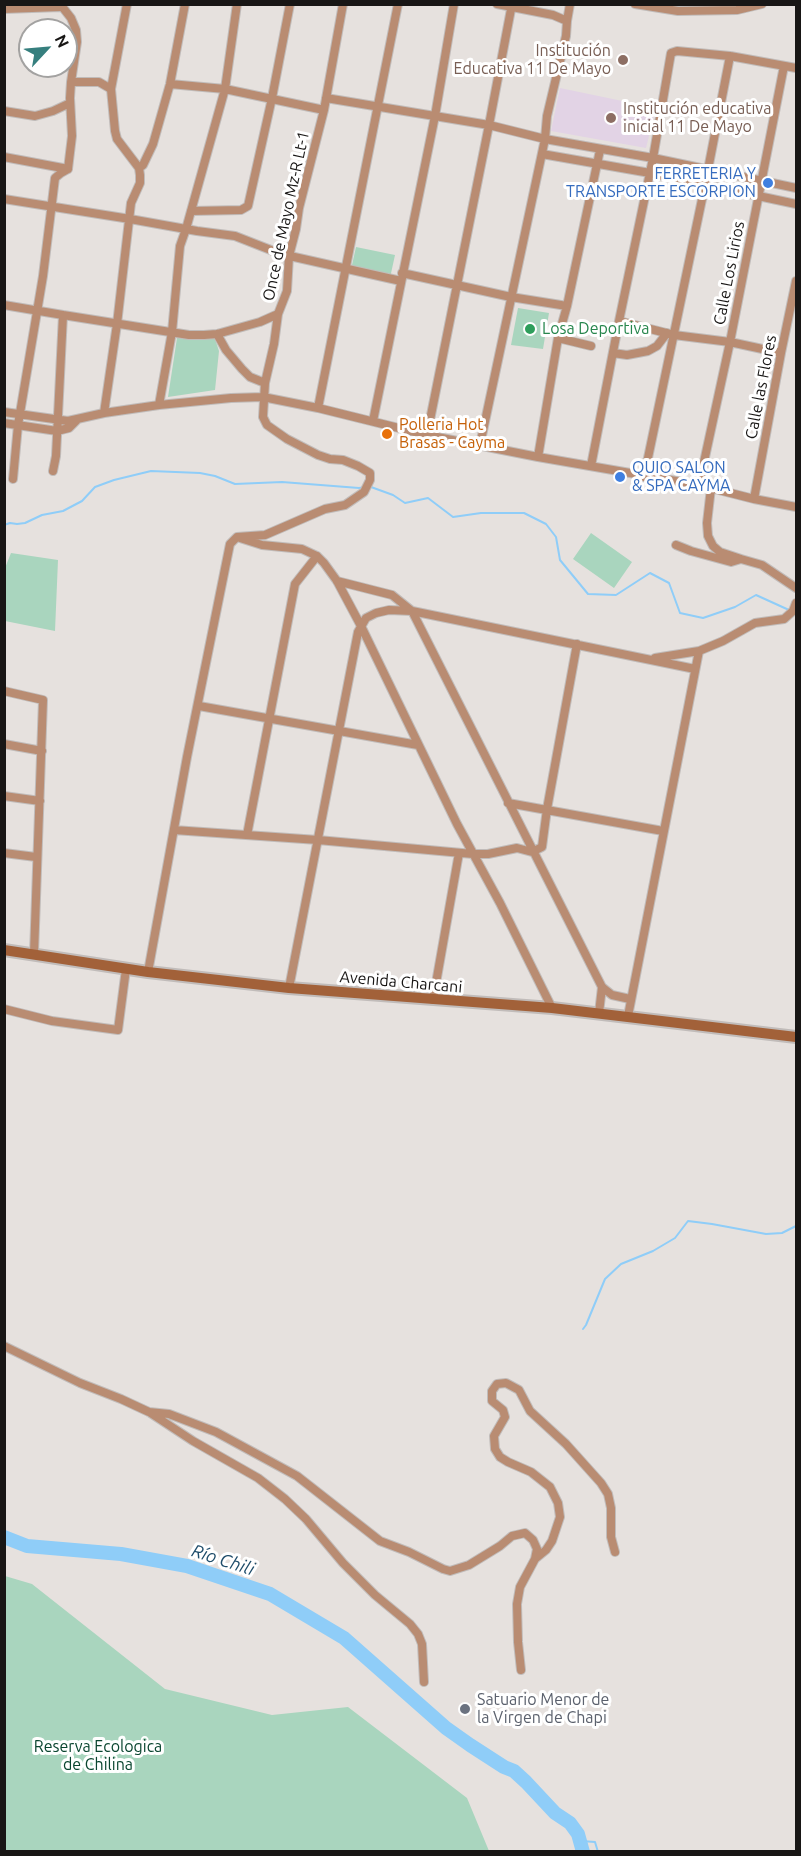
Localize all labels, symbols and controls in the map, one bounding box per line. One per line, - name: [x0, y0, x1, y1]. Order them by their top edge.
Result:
- north arrow: [18, 18, 78, 78]
- text: N: [52, 32, 73, 50]
- place label: Institución Educativa 11 De Mayo: [454, 41, 611, 79]
- marker: Institución Educativa 11 De Mayo: [616, 53, 630, 67]
- place label: Institución educativa inicial 11 De Mayo: [623, 99, 771, 137]
- marker: Institución educativa inicial 11 De Mayo: [604, 111, 618, 125]
- street label: Once de Mayo Mz-R Lt-1: [259, 129, 313, 303]
- place label: FERRETERIA Y TRANSPORTE ESCORPION: [566, 164, 756, 202]
- marker: FERRETERIA Y TRANSPORTE ESCORPION: [761, 176, 775, 190]
- street label: Calle Los Lirios: [710, 219, 748, 327]
- place label: Losa Deportiva: [542, 319, 649, 339]
- marker: Losa Deportiva: [523, 322, 537, 336]
- street label: Calle las Flores: [741, 333, 781, 441]
- place label: Polleria Hot Brasas - Cayma: [399, 415, 505, 453]
- marker: Polleria Hot Brasas - Cayma: [380, 427, 394, 441]
- place label: QUIO SALON & SPA CAYMA: [632, 458, 730, 496]
- marker: QUIO SALON & SPA CAYMA: [613, 470, 627, 484]
- street label: Avenida Charcani: [339, 967, 463, 997]
- water label: Río Chili: [189, 1540, 257, 1580]
- place label: Satuario Menor de la Virgen de Chapi: [477, 1690, 609, 1728]
- marker: Satuario Menor de la Virgen de Chapi: [458, 1702, 472, 1716]
- park label: Reserva Ecologica de Chilina: [34, 1737, 162, 1775]

